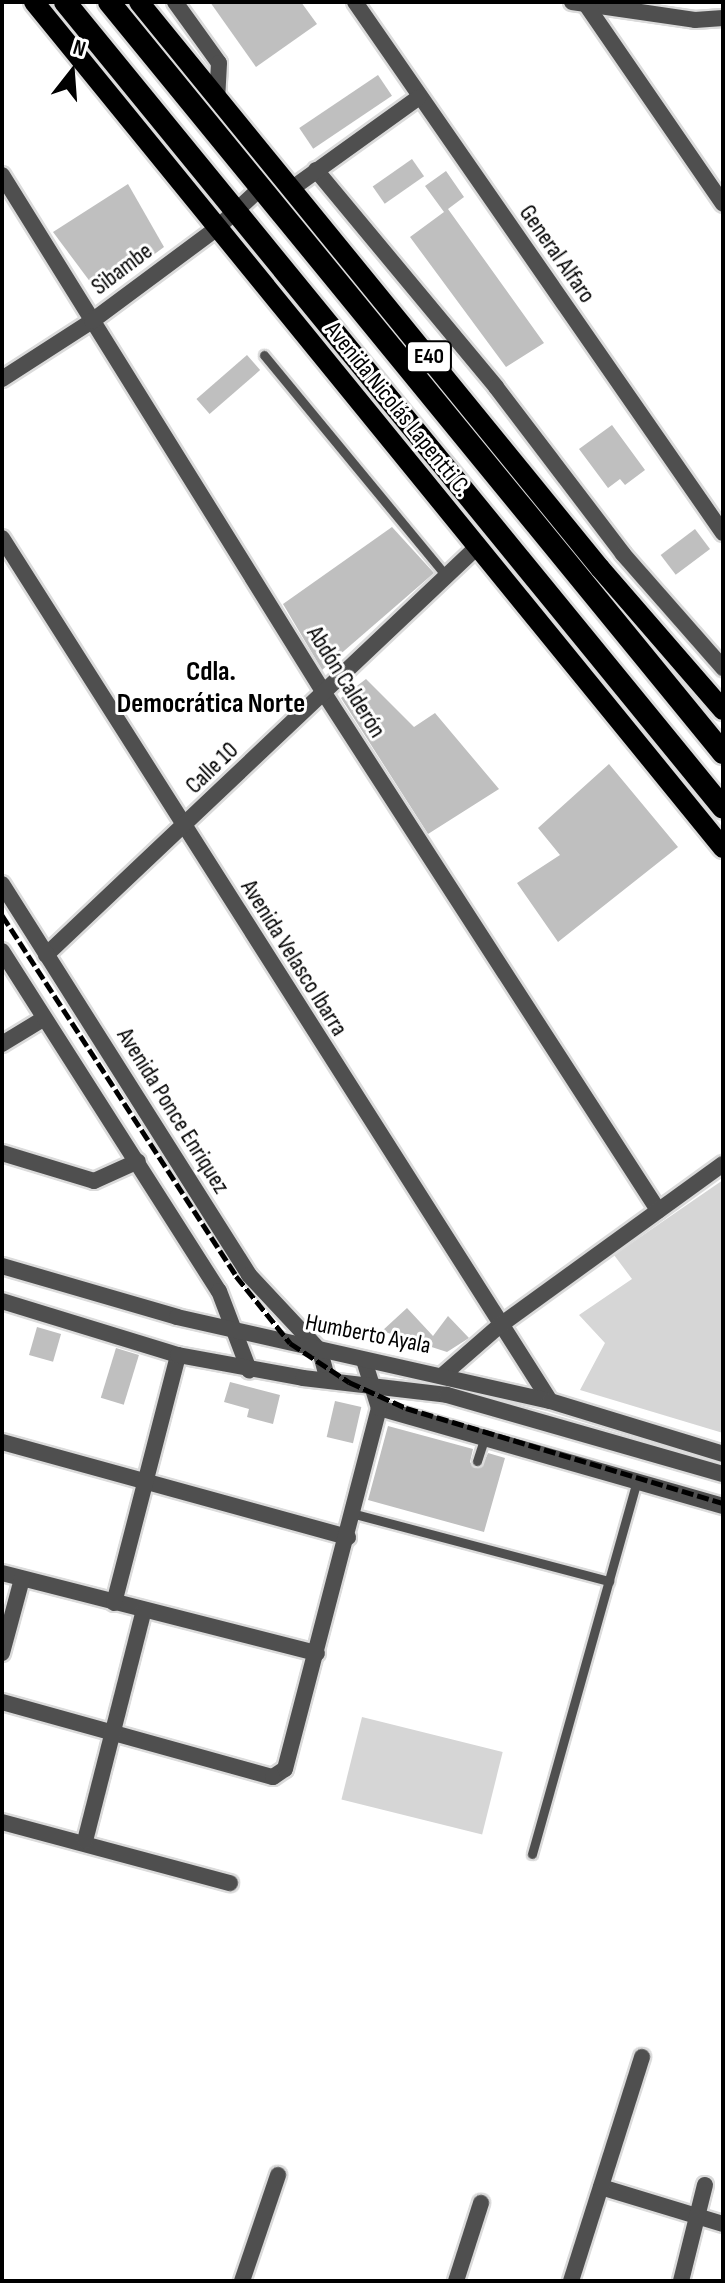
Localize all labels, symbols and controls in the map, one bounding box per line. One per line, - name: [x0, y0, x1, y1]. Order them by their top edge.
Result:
- north arrow: [32, 32, 112, 112]
- text: N: [70, 34, 89, 63]
- street label: General Alfaro: [513, 199, 601, 309]
- street label: Sibambe: [86, 237, 158, 301]
- street label: Avenida Nicolás Lapentti C.: [319, 316, 477, 502]
- road number: E40: [405, 339, 453, 375]
- street label: Abdón Calderón: [300, 621, 392, 743]
- district label: Cdla. Democrática Norte: [117, 655, 305, 721]
- street label: Calle 10: [180, 736, 244, 800]
- street label: Avenida Velasco Ibarra: [234, 875, 354, 1041]
- street label: Avenida Ponce Enriquez: [111, 1023, 235, 1199]
- street label: Humberto Ayala: [303, 1308, 433, 1360]

